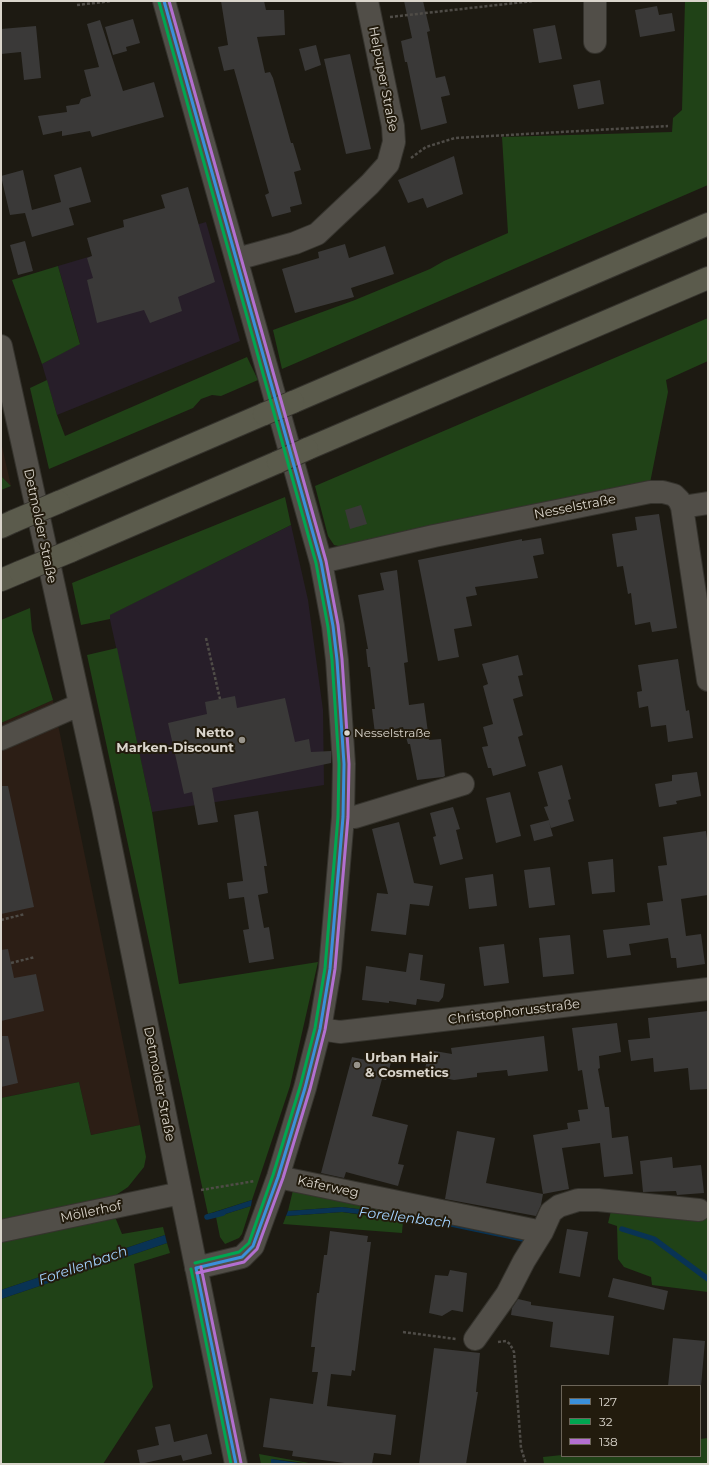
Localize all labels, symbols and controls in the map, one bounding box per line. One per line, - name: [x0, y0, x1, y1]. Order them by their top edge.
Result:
- street label: Helpuper Straße: [365, 25, 401, 133]
- street label: Detmolder Straße: [20, 467, 60, 585]
- street label: Nesselstraße: [533, 491, 617, 523]
- place label: Netto Marken-Discount: [116, 725, 234, 756]
- place label: Nesselstraße: [354, 726, 431, 740]
- marker: Nesselstraße: [342, 728, 352, 738]
- marker: Netto Marken-Discount: [237, 735, 247, 745]
- street label: Christophorusstraße: [447, 996, 581, 1028]
- street label: Detmolder Straße: [140, 1025, 178, 1143]
- place label: Urban Hair & Cosmetics: [365, 1050, 449, 1081]
- marker: Urban Hair & Cosmetics: [352, 1060, 362, 1070]
- street label: Käferweg: [296, 1173, 360, 1201]
- street label: Möllerhof: [59, 1198, 123, 1226]
- water label: Forellenbach: [358, 1204, 452, 1232]
- water label: Forellenbach: [36, 1243, 130, 1289]
- legend: [561, 1385, 701, 1457]
- text: 127: [599, 1394, 617, 1409]
- text: 32: [599, 1414, 613, 1429]
- text: 138: [599, 1434, 618, 1449]

